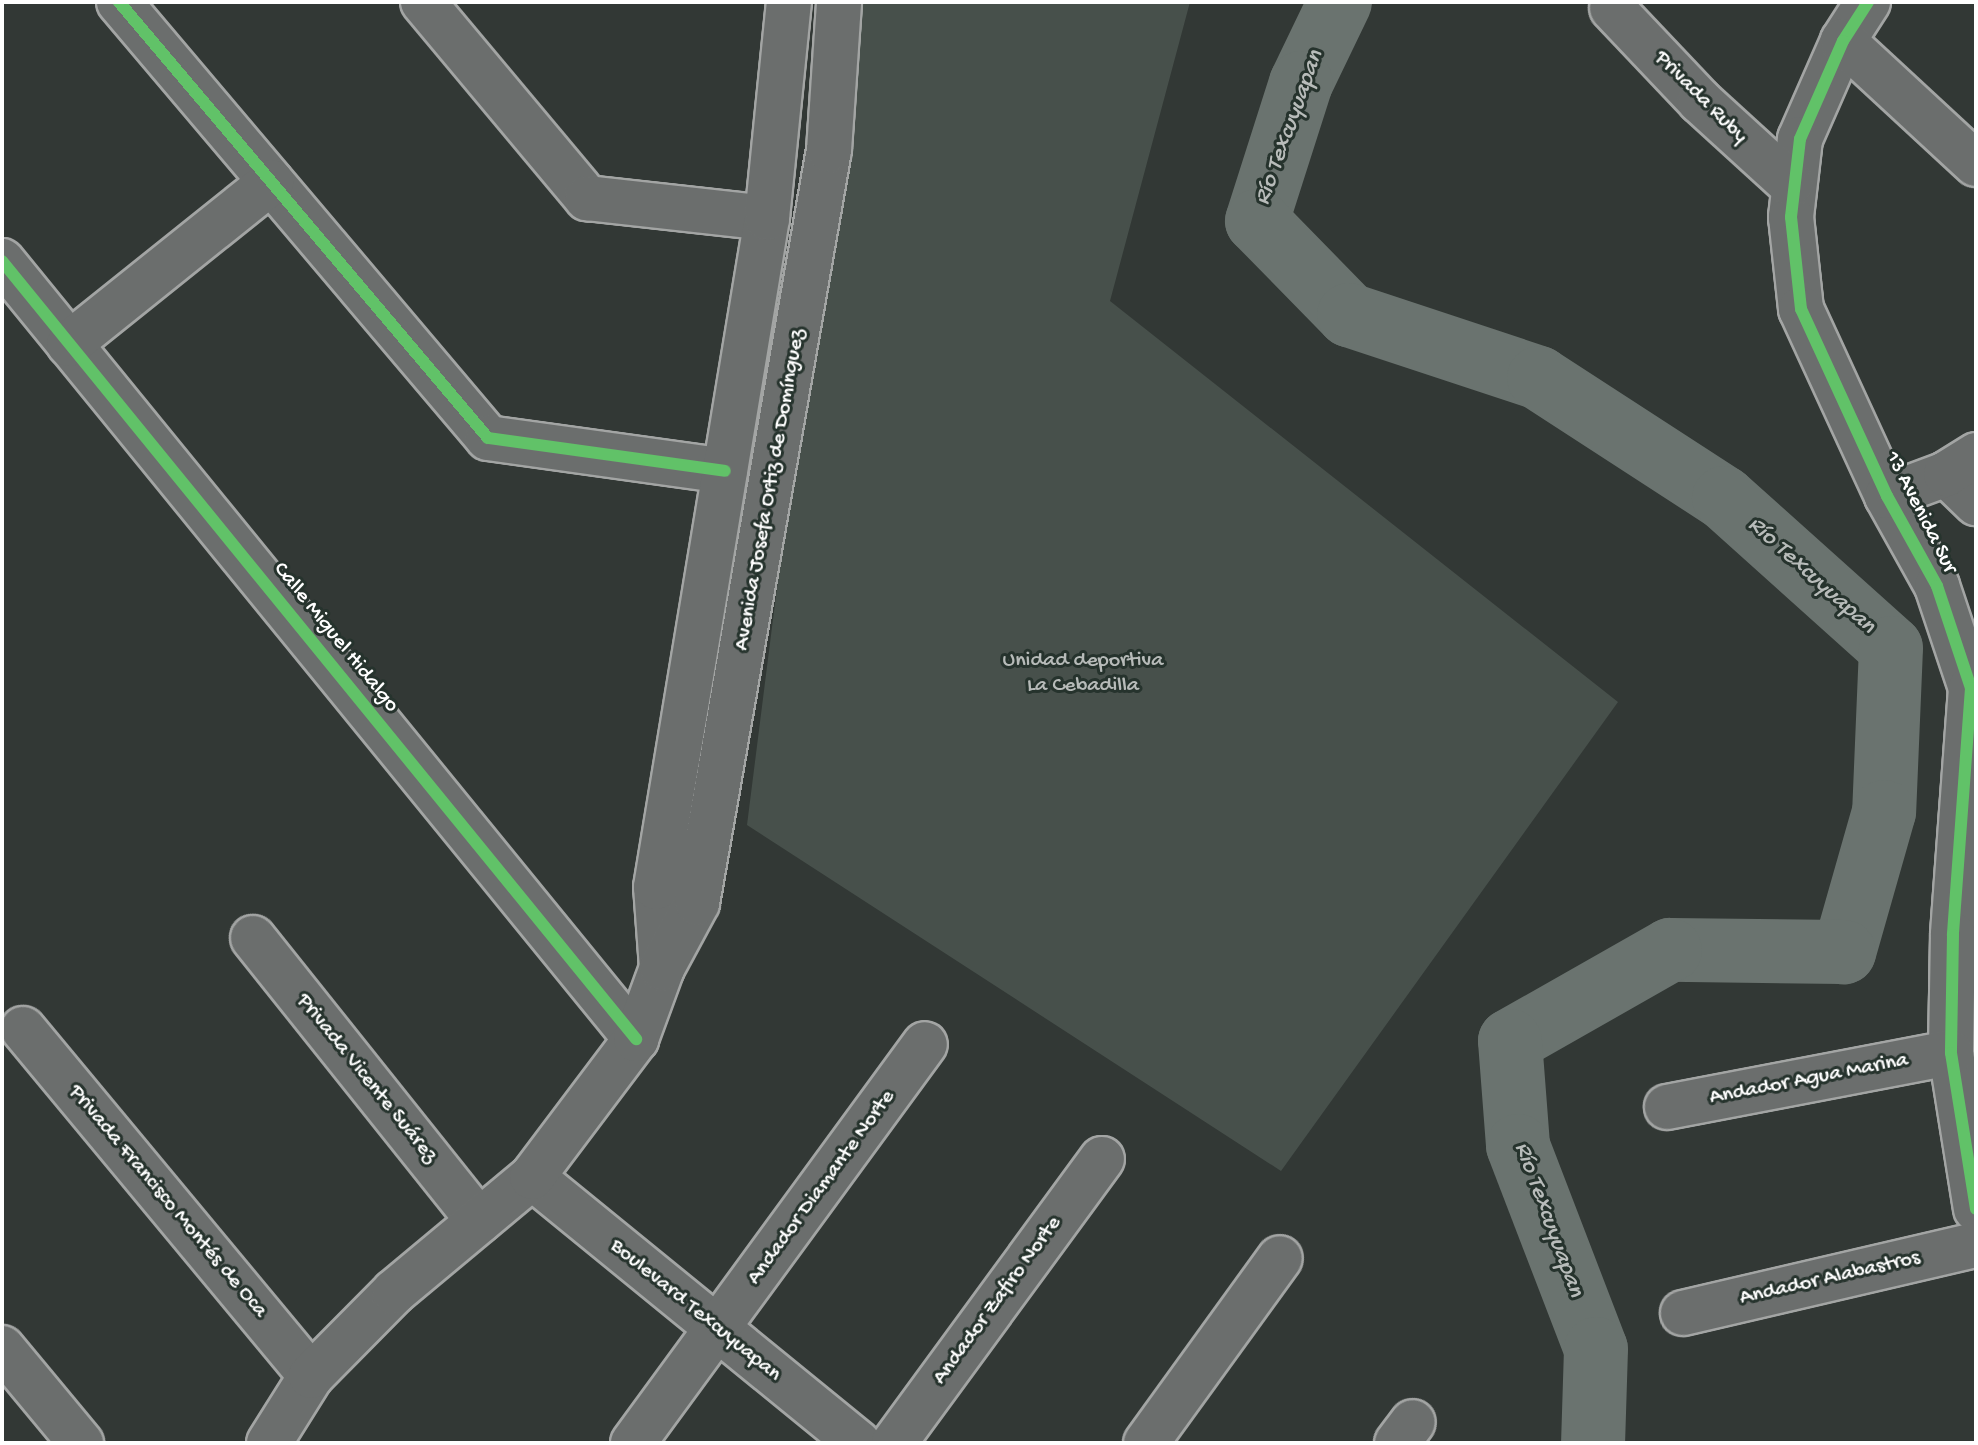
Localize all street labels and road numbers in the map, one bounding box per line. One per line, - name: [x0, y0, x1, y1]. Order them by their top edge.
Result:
- street label: Privada Ruby: [1648, 46, 1752, 150]
- street label: Avenida Josefa Ortiz de Domínguez: [730, 327, 812, 653]
- street label: 13 Avenida Sur: [1878, 448, 1962, 578]
- street label: Calle Miguel Hidalgo: [266, 557, 404, 719]
- street label: Privada Vicente Suárez: [290, 989, 442, 1169]
- street label: Andador Agua Marina: [1707, 1048, 1911, 1112]
- street label: Privada Francisco Montés de Oca: [62, 1080, 272, 1324]
- street label: Andador Diamante Norte: [742, 1085, 902, 1291]
- street label: Andador Zafiro Norte: [928, 1211, 1068, 1391]
- street label: Boulevard Texcuyuapan: [604, 1234, 786, 1388]
- street label: Andador Alabastros: [1737, 1245, 1923, 1313]

